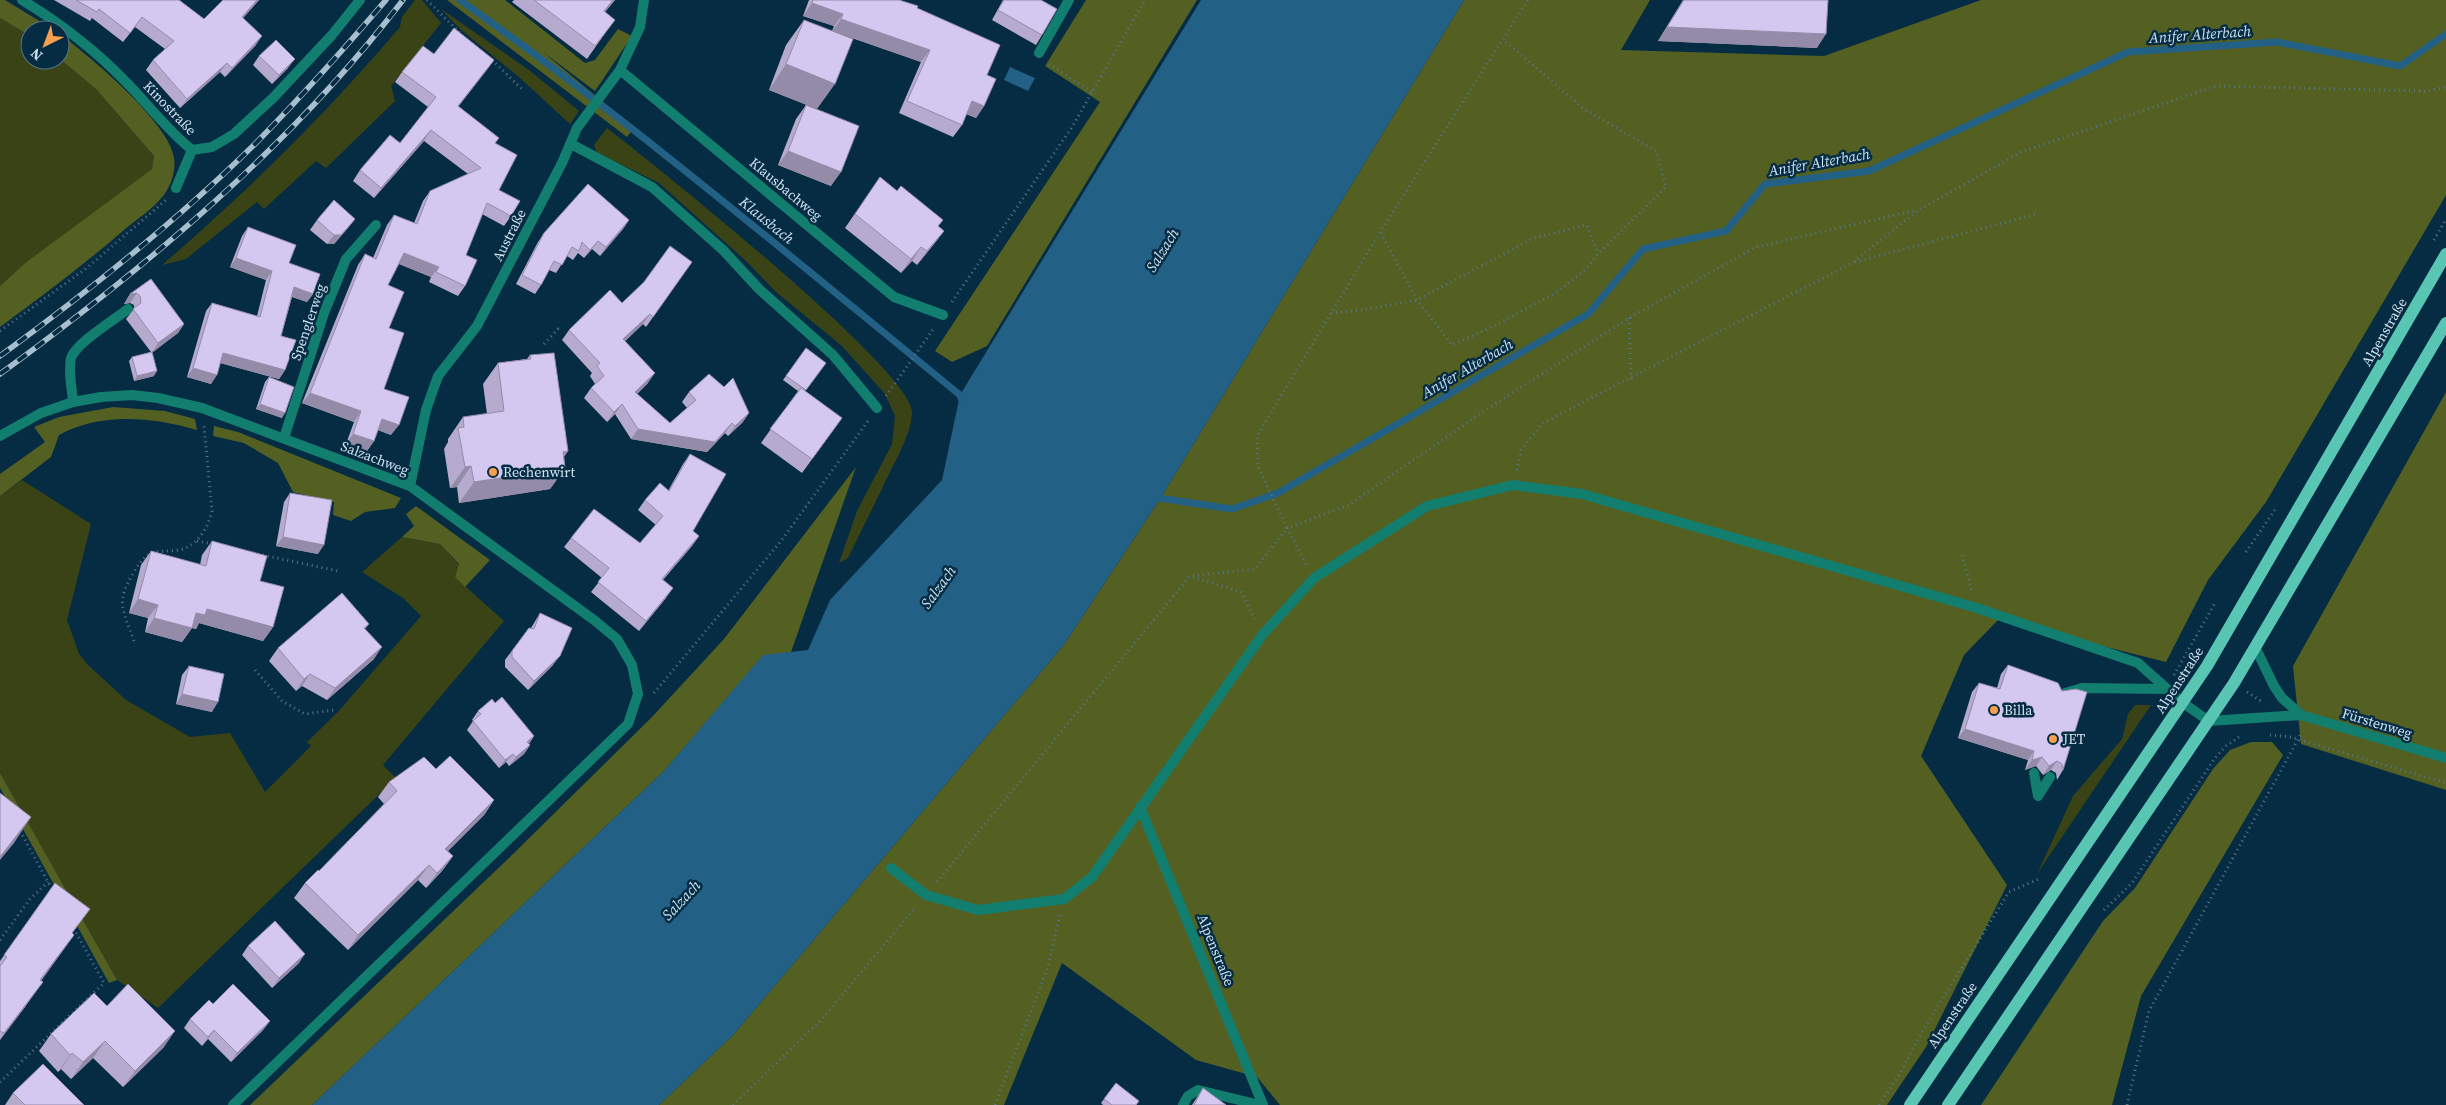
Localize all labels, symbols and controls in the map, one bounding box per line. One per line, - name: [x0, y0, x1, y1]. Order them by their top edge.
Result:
- north arrow: [20, 20, 70, 70]
- water label: Anifer Alterbach: [2147, 20, 2252, 48]
- text: N: [26, 44, 47, 66]
- street label: Kinostraße: [139, 76, 201, 140]
- water label: Anifer Alterbach: [1766, 143, 1871, 181]
- street label: Klausbachweg: [746, 154, 826, 224]
- water label: Klausbach: [736, 193, 798, 247]
- street label: Austraße: [487, 205, 531, 265]
- water label: Salzach: [1140, 224, 1184, 276]
- street label: Spenglerweg: [286, 281, 330, 363]
- street label: Alpenstraße: [2356, 294, 2412, 370]
- water label: Anifer Alterbach: [1417, 333, 1517, 403]
- street label: Salzachweg: [338, 436, 412, 480]
- place label: Rechenwirt: [503, 462, 575, 482]
- marker: Rechenwirt: [487, 466, 499, 478]
- water label: Salzach: [915, 561, 961, 613]
- street label: Alpenstraße: [2150, 643, 2208, 717]
- place label: Billa: [2004, 700, 2033, 720]
- street label: Fürstenweg: [2339, 703, 2415, 743]
- marker: Billa: [1988, 704, 2000, 716]
- place label: JET: [2062, 729, 2086, 749]
- marker: JET: [2047, 733, 2059, 745]
- water label: Salzach: [657, 875, 705, 925]
- street label: Alpenstraße: [1193, 911, 1239, 989]
- street label: Alpenstraße: [1922, 978, 1982, 1052]

